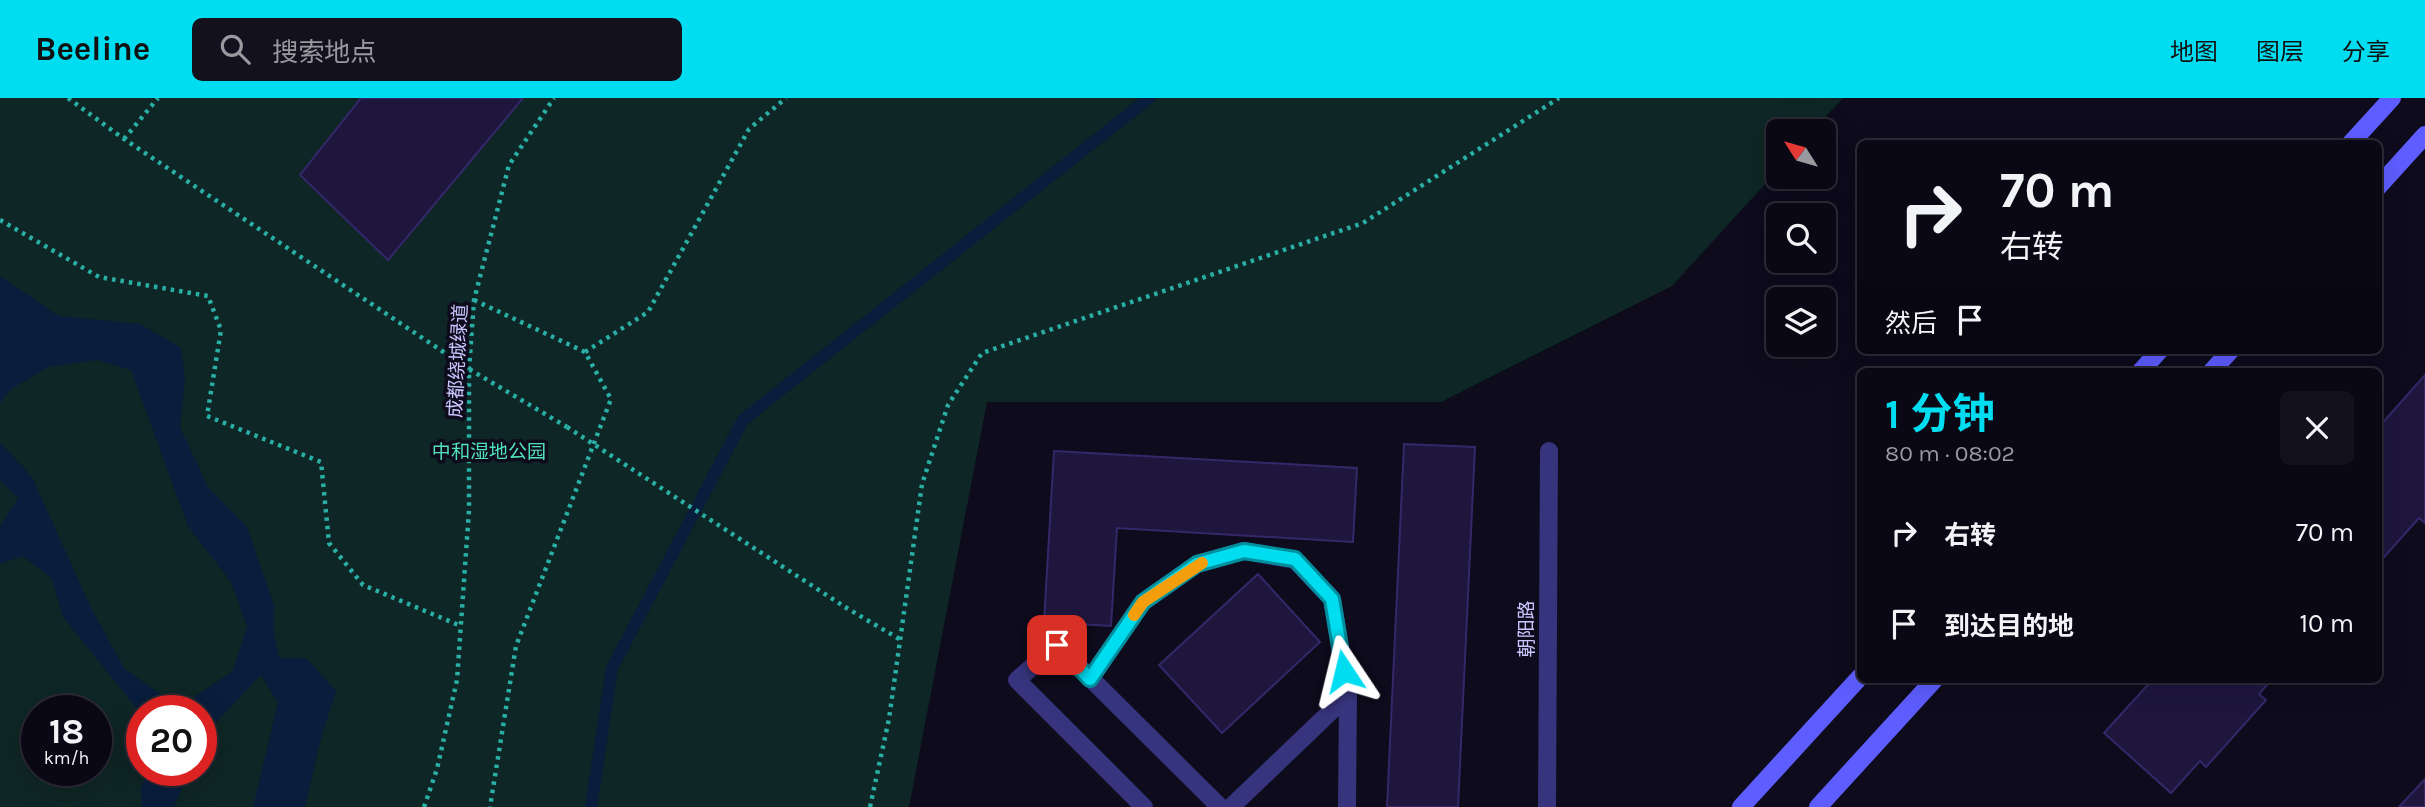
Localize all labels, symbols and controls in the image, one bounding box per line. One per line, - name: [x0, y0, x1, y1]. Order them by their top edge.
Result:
- search box: [192, 18, 682, 81]
- text: Beeline: [35, 30, 150, 68]
- icon: search: [216, 30, 254, 68]
- text: 搜索地点: [272, 37, 376, 68]
- text: 地图: [2170, 38, 2218, 66]
- text: 图层: [2256, 38, 2304, 66]
- text: 分享: [2342, 38, 2390, 66]
- north arrow: [1766, 119, 1836, 189]
- map controls: [1766, 119, 1836, 357]
- text: 70 m: [2000, 162, 2114, 219]
- icon: right: [1885, 168, 1976, 259]
- button: search: [1766, 203, 1836, 273]
- text: 右转: [2000, 229, 2064, 266]
- button: layers: [1766, 287, 1836, 357]
- icon: arrive: [1951, 301, 1989, 339]
- street label: 成都绕城绿道: [444, 303, 472, 419]
- text: 然后: [1885, 308, 1937, 339]
- text: 1 分钟: [1885, 389, 1995, 439]
- button: close: [2280, 391, 2354, 465]
- text: 80 m · 08:02: [1885, 440, 2015, 467]
- park label: 中和湿地公园: [432, 441, 546, 463]
- icon: right: [1885, 514, 1923, 552]
- text: 70 m: [2296, 517, 2354, 548]
- text: 右转: [1944, 520, 1996, 551]
- street label: 朝阳路: [1516, 600, 1538, 658]
- icon: arrive: [1885, 605, 1923, 643]
- text: 10 m: [2299, 608, 2354, 639]
- text: 到达目的地: [1944, 611, 2074, 642]
- pin: [1027, 615, 1087, 675]
- icon: arrive: [1038, 626, 1076, 664]
- position arrow: [1307, 634, 1381, 708]
- speed limit sign: 20: [126, 695, 217, 786]
- text: 18: [49, 711, 84, 752]
- text: km/h: [44, 747, 89, 769]

